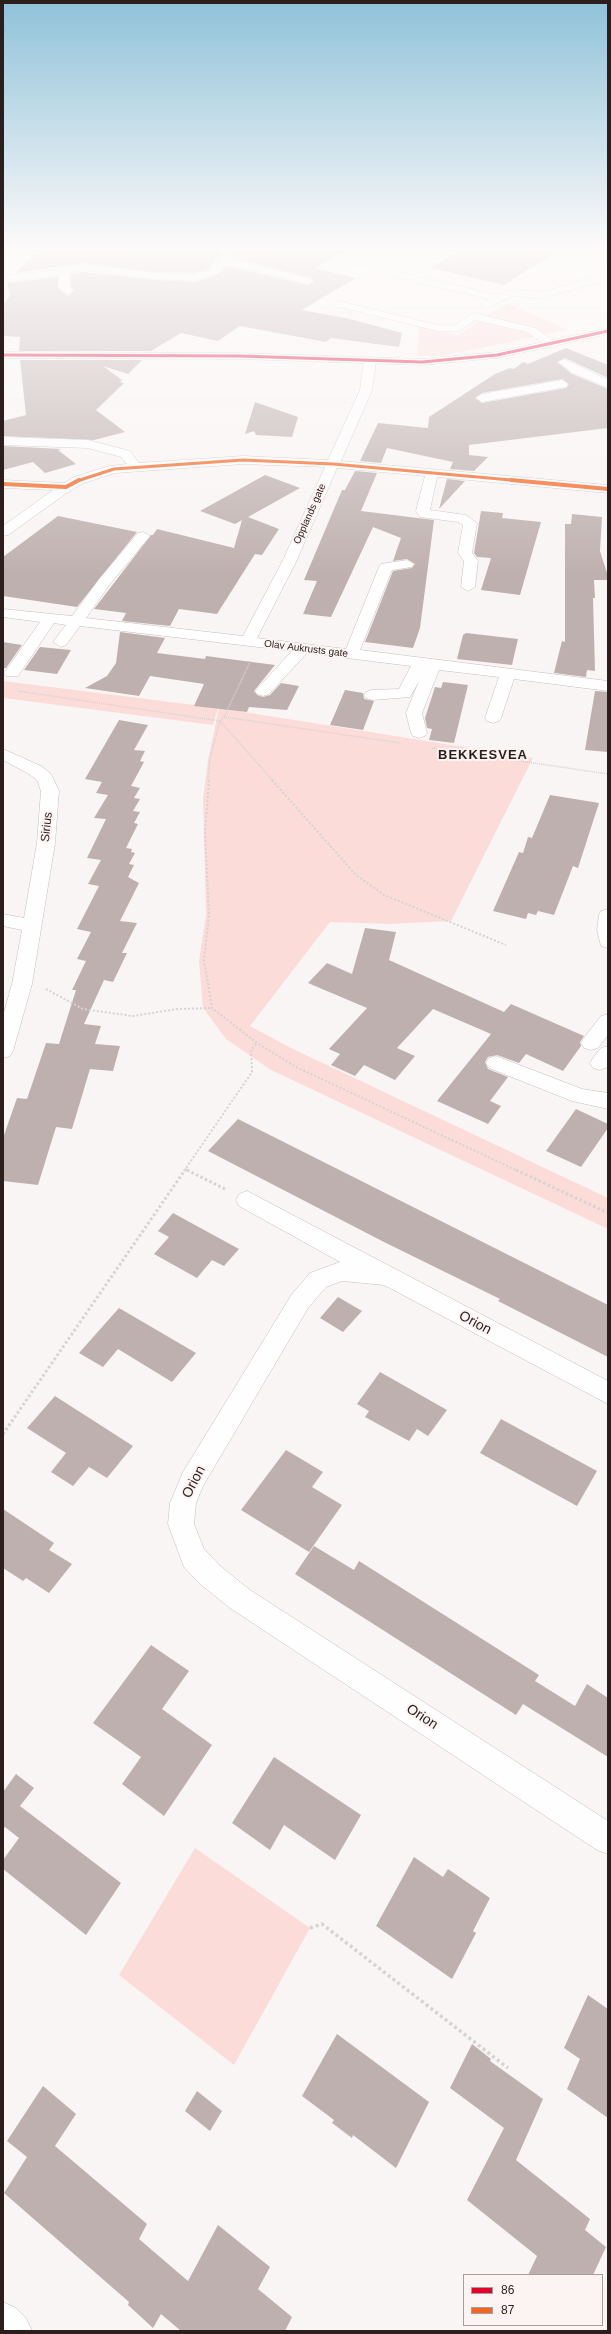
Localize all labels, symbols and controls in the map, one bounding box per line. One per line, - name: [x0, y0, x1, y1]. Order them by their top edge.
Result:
- street label: Opplands gate: [291, 482, 329, 546]
- street label: Olav Aukrusts gate: [263, 638, 349, 660]
- district label: BEKKESVEA: [438, 747, 528, 763]
- street label: Sirius: [38, 811, 56, 843]
- street label: Orion: [456, 1308, 494, 1338]
- street label: Orion: [179, 1463, 209, 1501]
- street label: Orion: [403, 1701, 441, 1733]
- legend: [463, 2274, 603, 2326]
- text: 86: [501, 2283, 514, 2297]
- text: 87: [501, 2303, 514, 2317]

